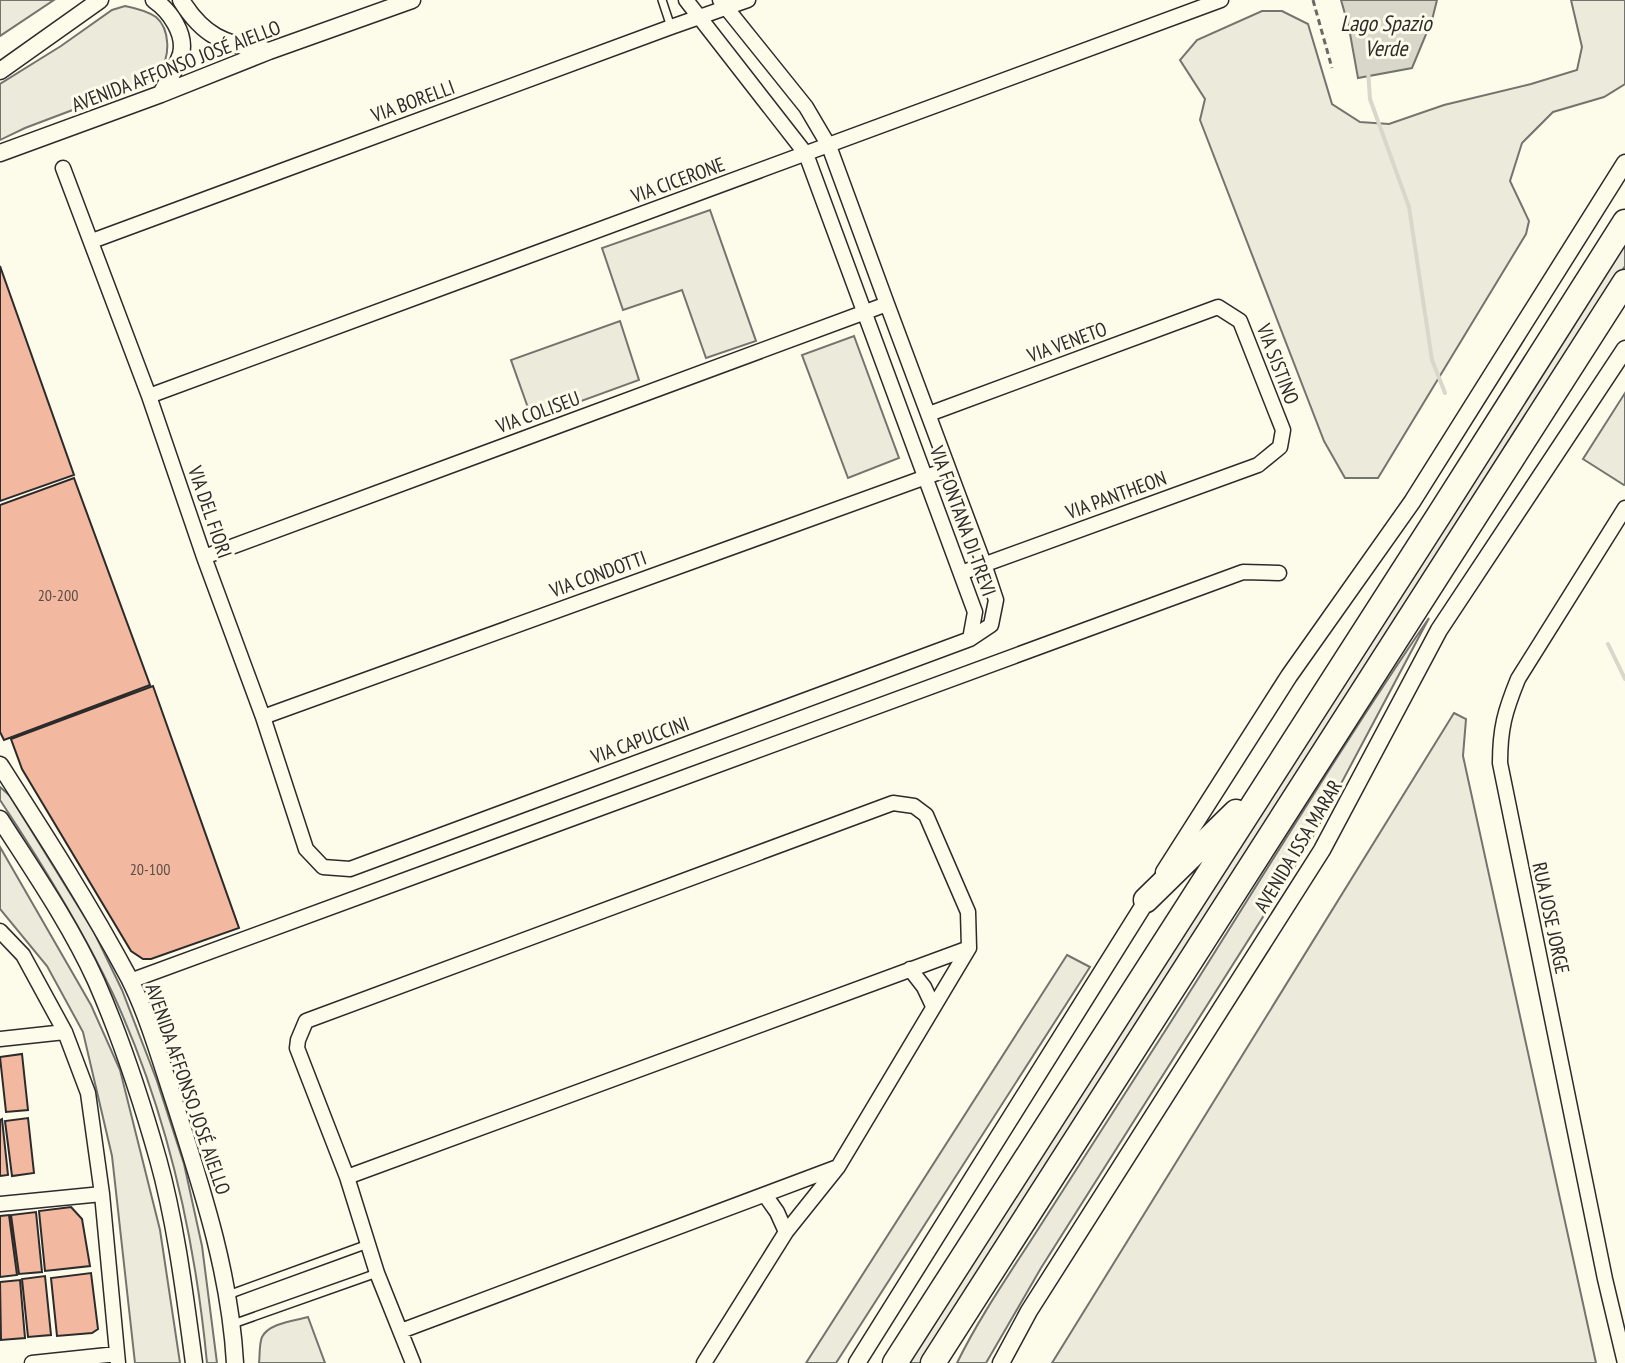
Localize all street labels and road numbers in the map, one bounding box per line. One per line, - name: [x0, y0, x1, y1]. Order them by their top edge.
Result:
- street label: AVENIDA AFFONSO JOSÉ AIELLO: [68, 14, 284, 118]
- street label: VIA BORELLI: [367, 74, 458, 128]
- street label: VIA CICERONE: [627, 151, 728, 209]
- street label: VIA VENETO: [1023, 316, 1110, 369]
- street label: VIA SISTINO: [1250, 319, 1305, 408]
- street label: VIA COLISEU: [492, 385, 583, 439]
- street label: VIA FONTANA DI TREVI: [923, 441, 1002, 600]
- street label: VIA DEL FIORI: [182, 461, 238, 562]
- street label: VIA PANTHEON: [1061, 465, 1170, 526]
- street label: VIA CONDOTTI: [545, 544, 650, 604]
- street label: VIA CAPUCCINI: [586, 710, 693, 770]
- street label: AVENIDA ISSA MARAR: [1248, 775, 1348, 917]
- street label: RUA JOSE JORGE: [1526, 860, 1576, 976]
- street label: AVENIDA AFFONSO JOSÉ AIELLO: [140, 980, 236, 1198]

